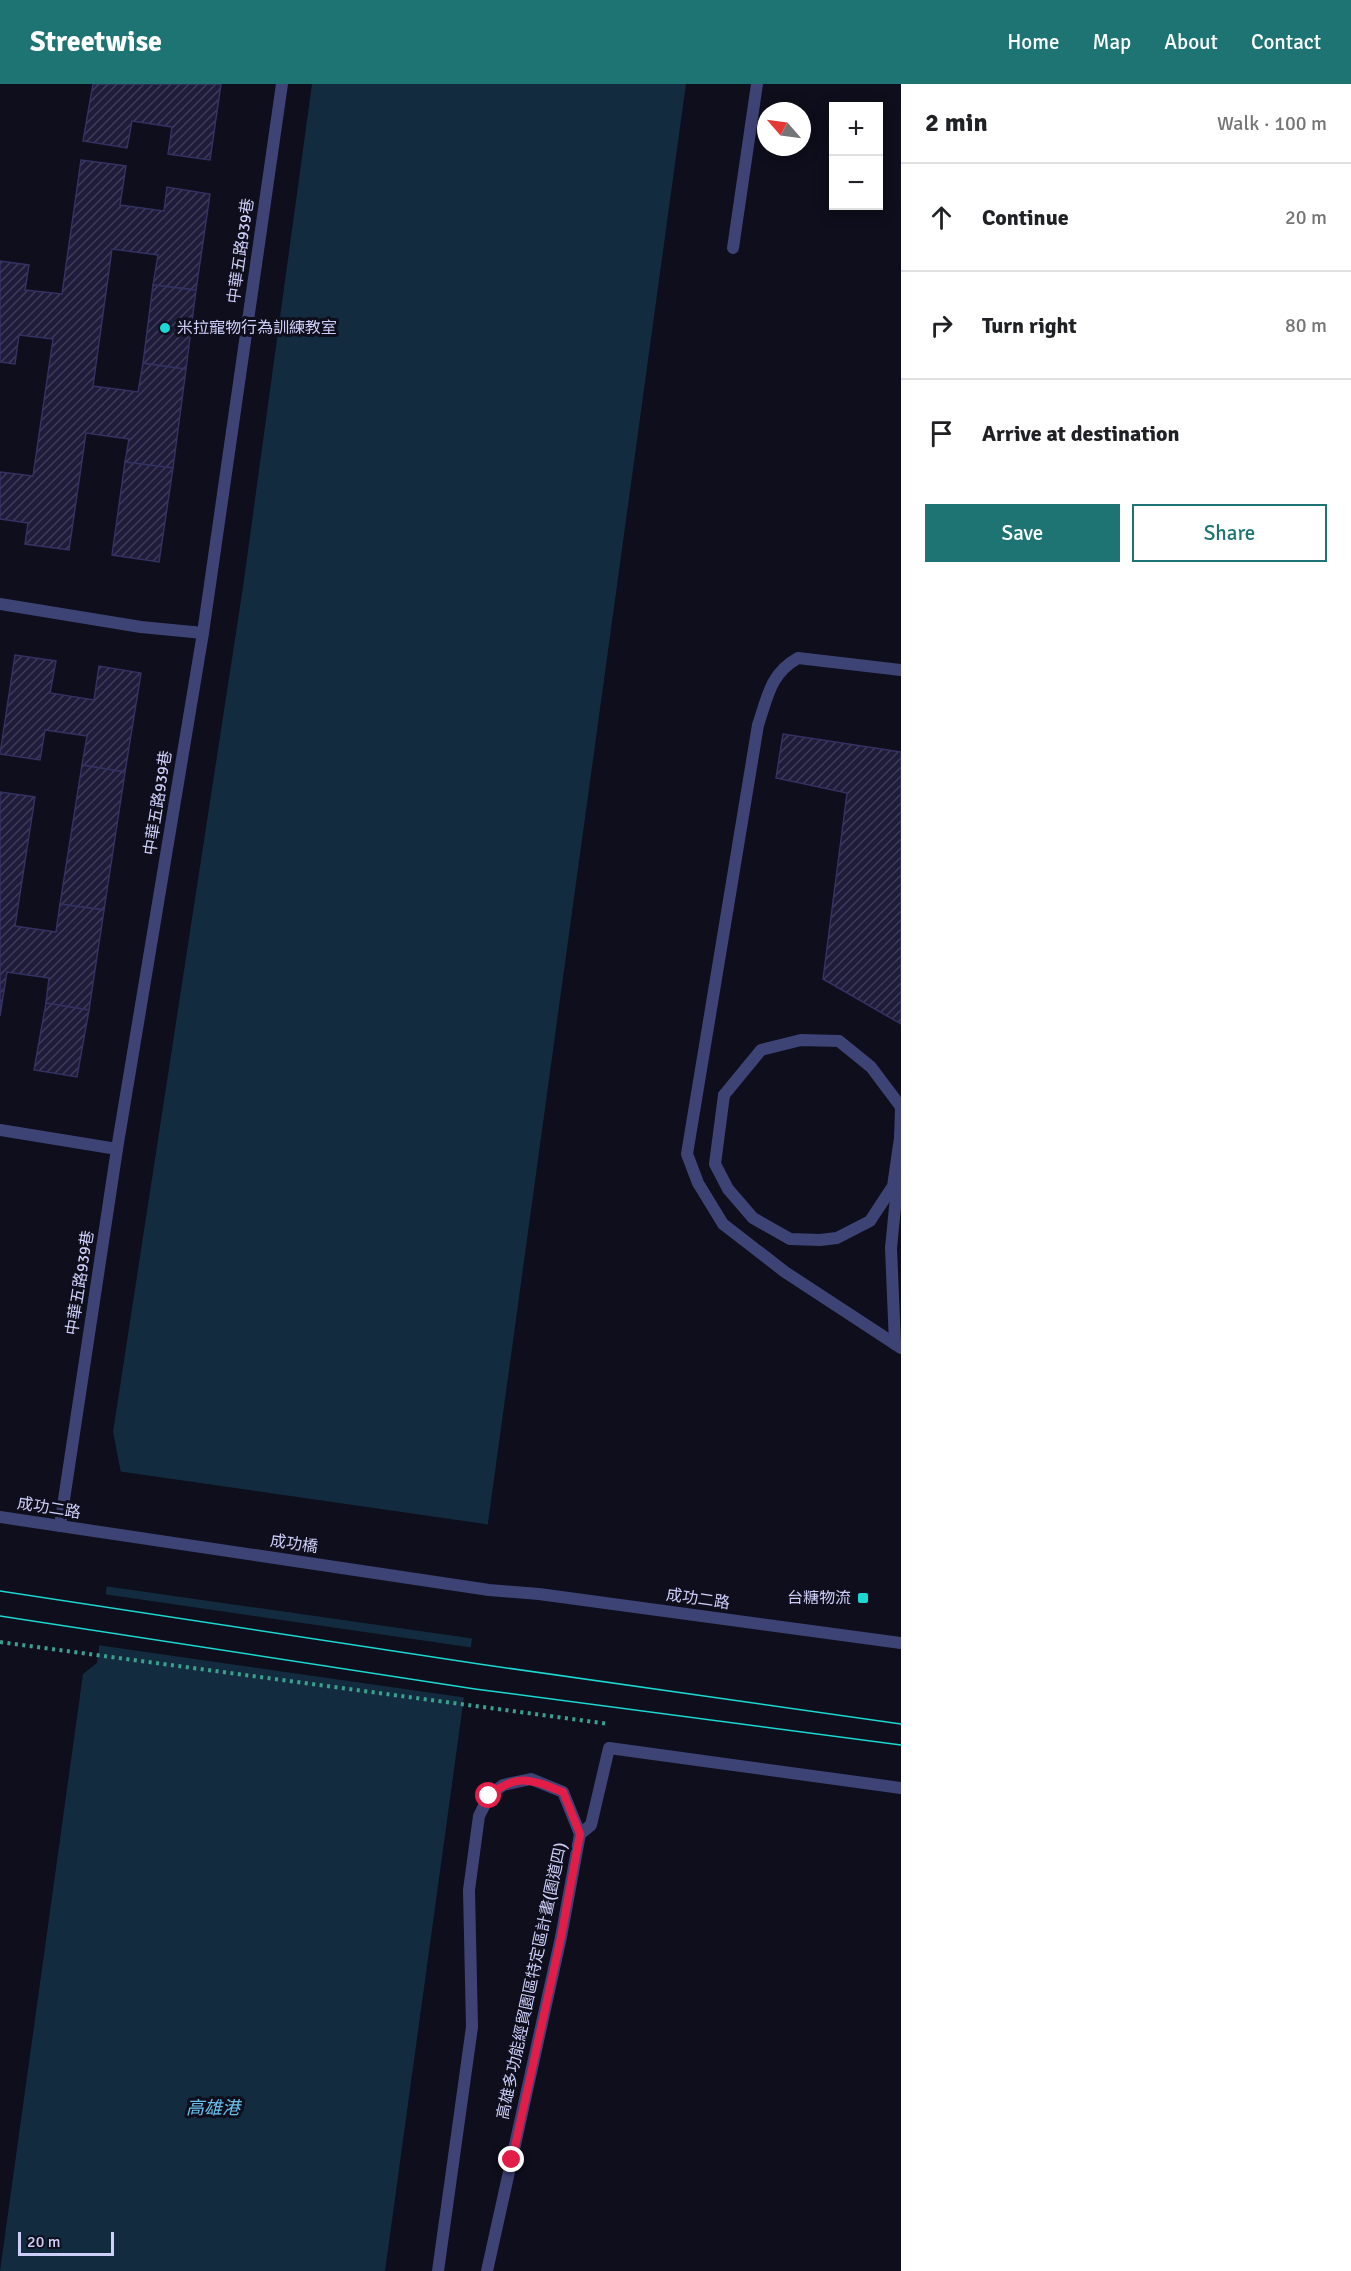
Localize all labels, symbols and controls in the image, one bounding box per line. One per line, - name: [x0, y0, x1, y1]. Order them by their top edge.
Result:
- text: Streetwise: [30, 25, 162, 59]
- text: Home: [1007, 29, 1060, 55]
- text: Map: [1093, 29, 1131, 55]
- text: About: [1164, 29, 1218, 55]
- text: Contact: [1251, 29, 1321, 55]
- north arrow: [757, 102, 811, 156]
- map controls: [829, 102, 883, 210]
- button: +: [829, 102, 883, 156]
- text: 2 min: [925, 107, 988, 139]
- text: Walk · 100 m: [1217, 111, 1327, 136]
- button: −: [829, 156, 883, 210]
- street label: 中華五路939巷: [224, 197, 258, 305]
- icon: ahead: [925, 201, 958, 234]
- text: Continue: [982, 204, 1069, 231]
- text: 20 m: [1285, 205, 1327, 230]
- icon: right: [925, 309, 958, 342]
- text: Turn right: [982, 312, 1077, 339]
- text: 80 m: [1285, 313, 1327, 338]
- place label: 米拉寵物行為訓練教室: [177, 318, 337, 338]
- marker: 米拉寵物行為訓練教室: [158, 321, 172, 335]
- icon: arrive: [925, 417, 958, 450]
- text: Arrive at destination: [982, 420, 1179, 447]
- button: Save: [925, 504, 1120, 562]
- button: Share: [1132, 504, 1327, 562]
- street label: 中華五路939巷: [140, 749, 176, 857]
- street label: 中華五路939巷: [62, 1229, 98, 1337]
- street label: 成功二路: [16, 1493, 82, 1523]
- street label: 成功橋: [269, 1531, 319, 1557]
- street label: 成功二路: [665, 1585, 731, 1613]
- place label: 台糖物流: [787, 1588, 851, 1608]
- marker: 台糖物流: [856, 1591, 870, 1605]
- route start: [475, 1782, 501, 1808]
- street label: 高雄多功能經貿園區特定區計畫(園道四): [493, 1841, 571, 2121]
- water label: 高雄港: [186, 2097, 243, 2119]
- route end: [498, 2146, 524, 2172]
- scale bar: [18, 2229, 114, 2256]
- text: 20 m: [27, 2232, 61, 2252]

